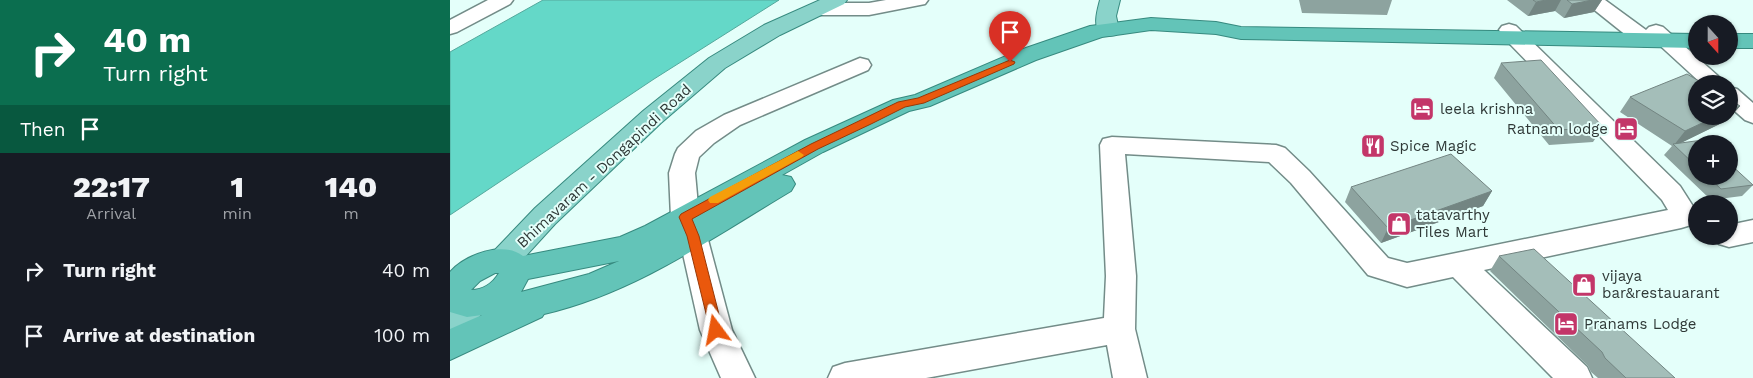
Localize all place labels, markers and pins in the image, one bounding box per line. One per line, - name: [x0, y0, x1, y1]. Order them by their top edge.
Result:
- pin: [989, 11, 1031, 62]
- hotel icon: leela krishna: [1409, 96, 1435, 122]
- place label: leela krishna: [1440, 100, 1534, 118]
- hotel icon: Ratnam lodge: [1613, 116, 1639, 142]
- place label: Ratnam lodge: [1507, 120, 1608, 138]
- restaurant icon: Spice Magic: [1360, 133, 1386, 159]
- place label: Spice Magic: [1390, 137, 1477, 155]
- place label: tatavarthy Tiles Mart: [1416, 206, 1490, 241]
- shop icon: tatavarthy Tiles Mart: [1386, 211, 1412, 237]
- place label: vijaya bar&restauarant: [1602, 267, 1720, 302]
- shop icon: vijaya bar&restauarant: [1571, 272, 1597, 298]
- hotel icon: Pranams Lodge: [1553, 311, 1579, 337]
- place label: Pranams Lodge: [1584, 315, 1696, 333]

